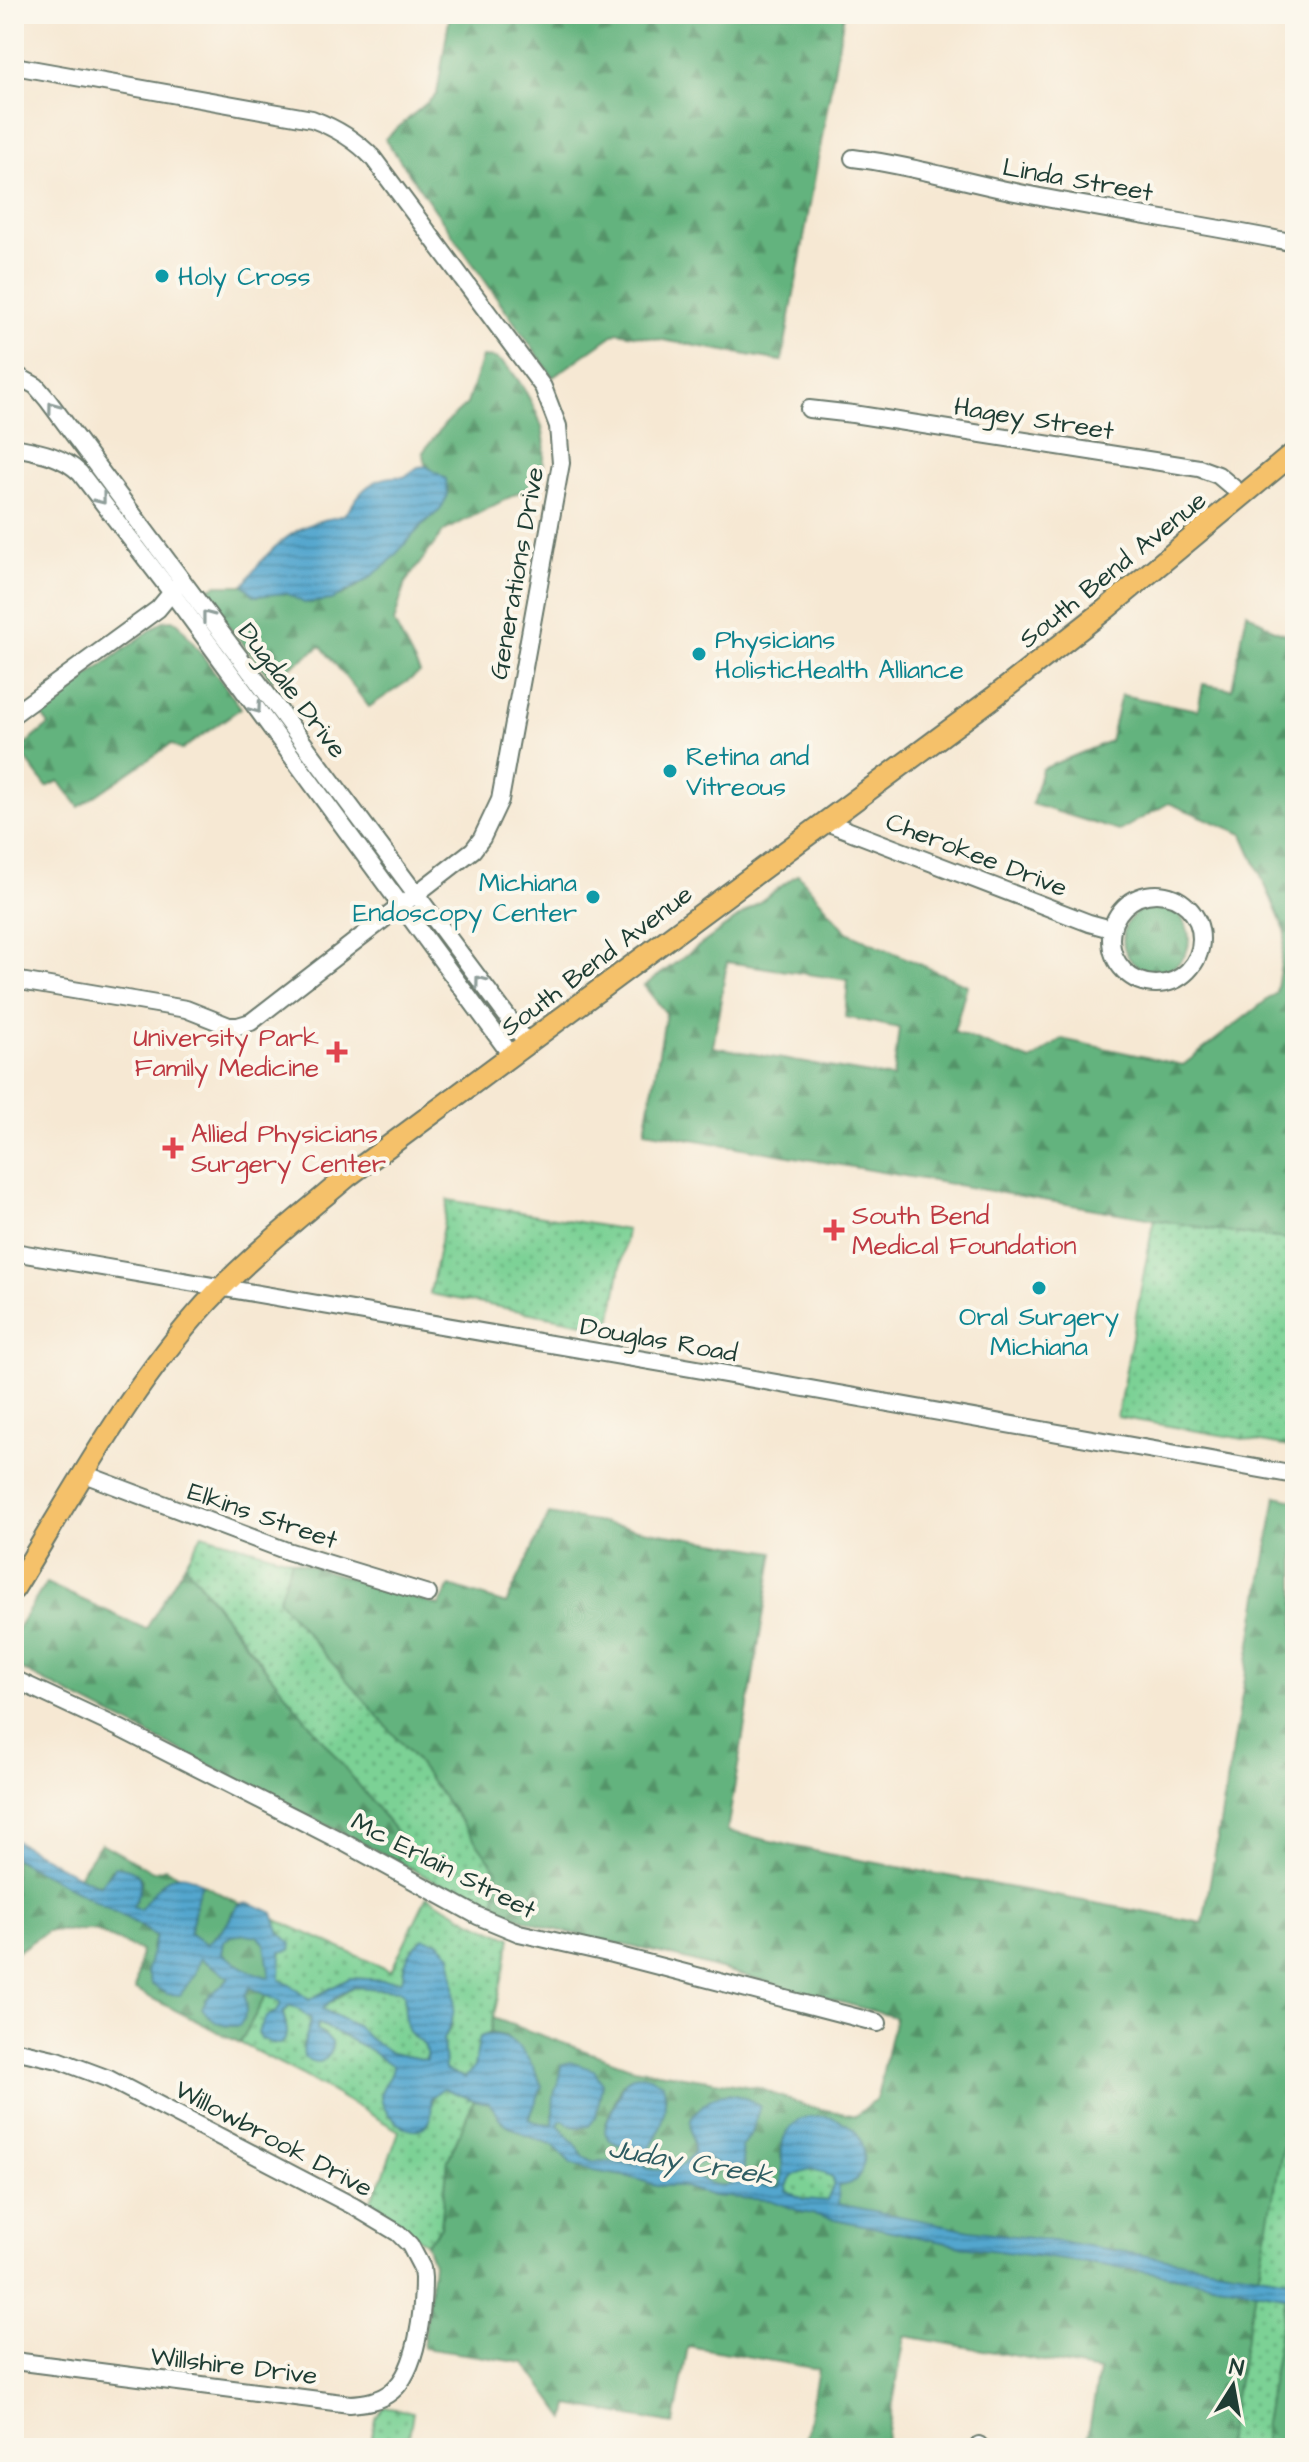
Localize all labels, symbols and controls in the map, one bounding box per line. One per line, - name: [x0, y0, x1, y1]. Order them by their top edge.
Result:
- street label: Linda Street: [1000, 149, 1156, 211]
- place label: Holy Cross: [178, 259, 311, 297]
- marker: Holy Cross: [153, 267, 171, 285]
- street label: Hagey Street: [951, 389, 1117, 451]
- one-way arrow: [48, 401, 62, 416]
- street label: Generations Drive: [481, 464, 553, 682]
- street label: South Bend Avenue: [1011, 483, 1214, 657]
- one-way arrow: [91, 491, 105, 505]
- one-way arrow: [203, 610, 217, 625]
- street label: Dugdale Drive: [228, 615, 355, 767]
- place label: Physicians HolisticHealth Alliance: [715, 622, 964, 688]
- marker: Physicians HolisticHealth Alliance: [690, 645, 708, 663]
- one-way arrow: [247, 699, 261, 713]
- place label: Retina and Vitreous: [686, 739, 809, 805]
- marker: Retina and Vitreous: [661, 762, 679, 780]
- street label: Cherokee Drive: [881, 804, 1072, 906]
- place label: Michiana Endoscopy Center: [353, 865, 577, 933]
- street label: South Bend Avenue: [493, 877, 700, 1045]
- marker: Michiana Endoscopy Center: [584, 888, 602, 906]
- one-way arrow: [476, 975, 490, 990]
- place label: University Park Family Medicine: [133, 1020, 319, 1088]
- marker: University Park Family Medicine: [326, 1041, 348, 1063]
- place label: Allied Physicians Surgery Center: [191, 1116, 386, 1184]
- marker: Allied Physicians Surgery Center: [162, 1137, 184, 1159]
- place label: South Bend Medical Foundation: [852, 1198, 1076, 1264]
- marker: South Bend Medical Foundation: [823, 1219, 845, 1241]
- marker: Oral Surgery Michiana: [1030, 1279, 1048, 1297]
- place label: Oral Surgery Michiana: [959, 1299, 1119, 1365]
- street label: Douglas Road: [577, 1308, 740, 1373]
- street label: Elkins Street: [183, 1474, 343, 1559]
- street label: Mc Erlain Street: [345, 1804, 543, 1928]
- street label: Willowbrook Drive: [168, 2071, 379, 2206]
- water label: Juday Creek: [605, 2129, 777, 2197]
- street label: Willshire Drive: [148, 2338, 319, 2394]
- north arrow: [1193, 2346, 1273, 2426]
- text: N: [1227, 2351, 1246, 2384]

